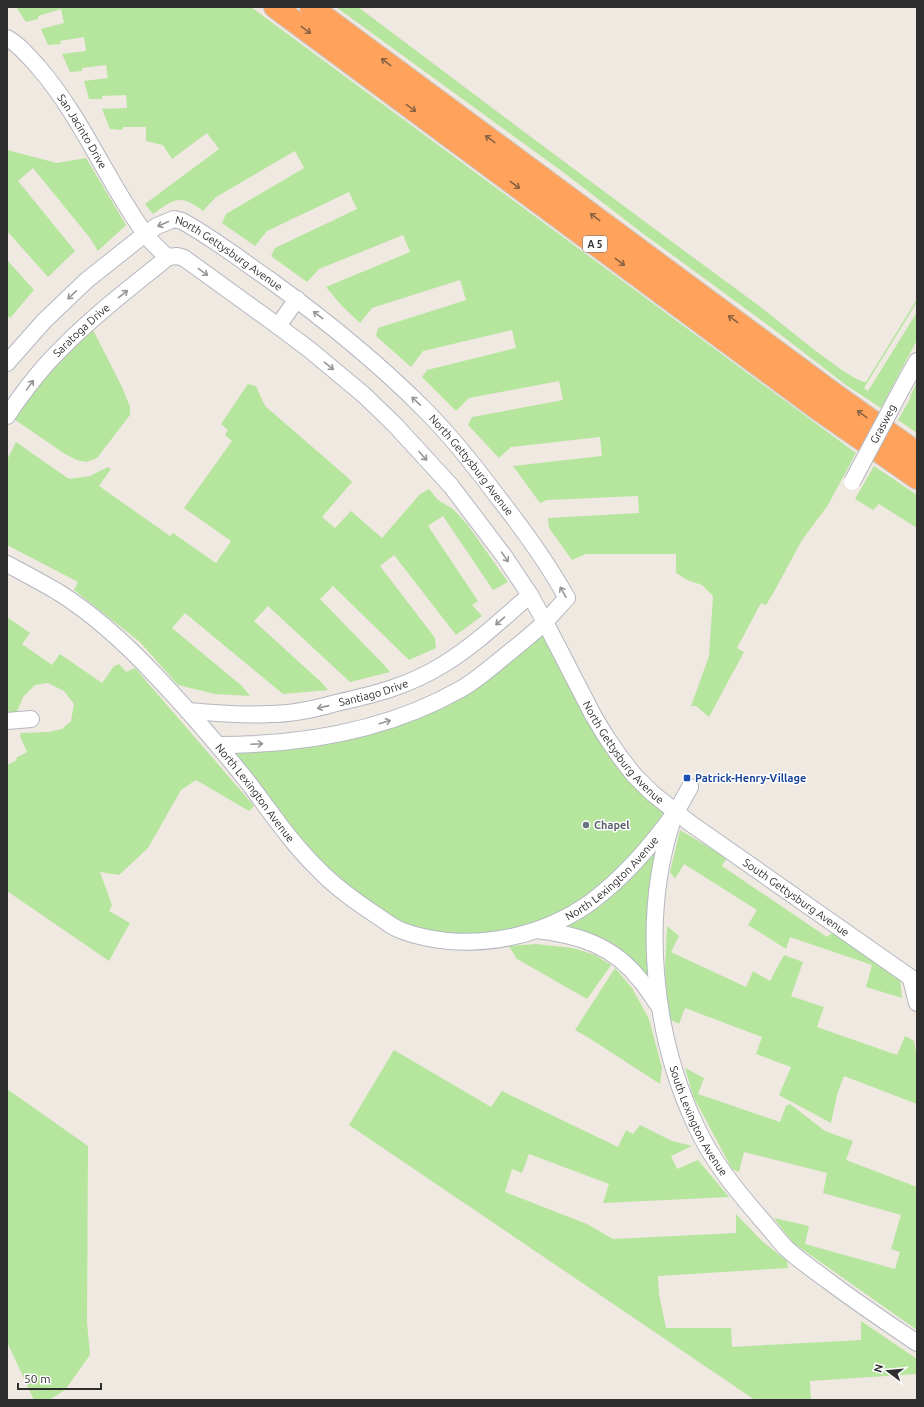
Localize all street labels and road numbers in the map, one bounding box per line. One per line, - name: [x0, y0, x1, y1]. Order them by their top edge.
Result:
- street label: San Jacinto Drive: [55, 92, 109, 171]
- street label: North Gettysburg Avenue: [174, 214, 285, 293]
- road number: A 5: [583, 236, 607, 252]
- street label: Saratoga Drive: [51, 301, 112, 359]
- street label: Grasweg: [868, 402, 898, 445]
- street label: North Gettysburg Avenue: [427, 412, 516, 518]
- street label: Santiago Drive: [338, 677, 410, 708]
- street label: North Gettysburg Avenue: [581, 699, 666, 806]
- street label: North Lexington Avenue: [213, 741, 297, 844]
- street label: North Lexington Avenue: [563, 834, 661, 923]
- street label: South Gettysburg Avenue: [741, 856, 852, 939]
- street label: South Lexington Avenue: [667, 1064, 730, 1178]

